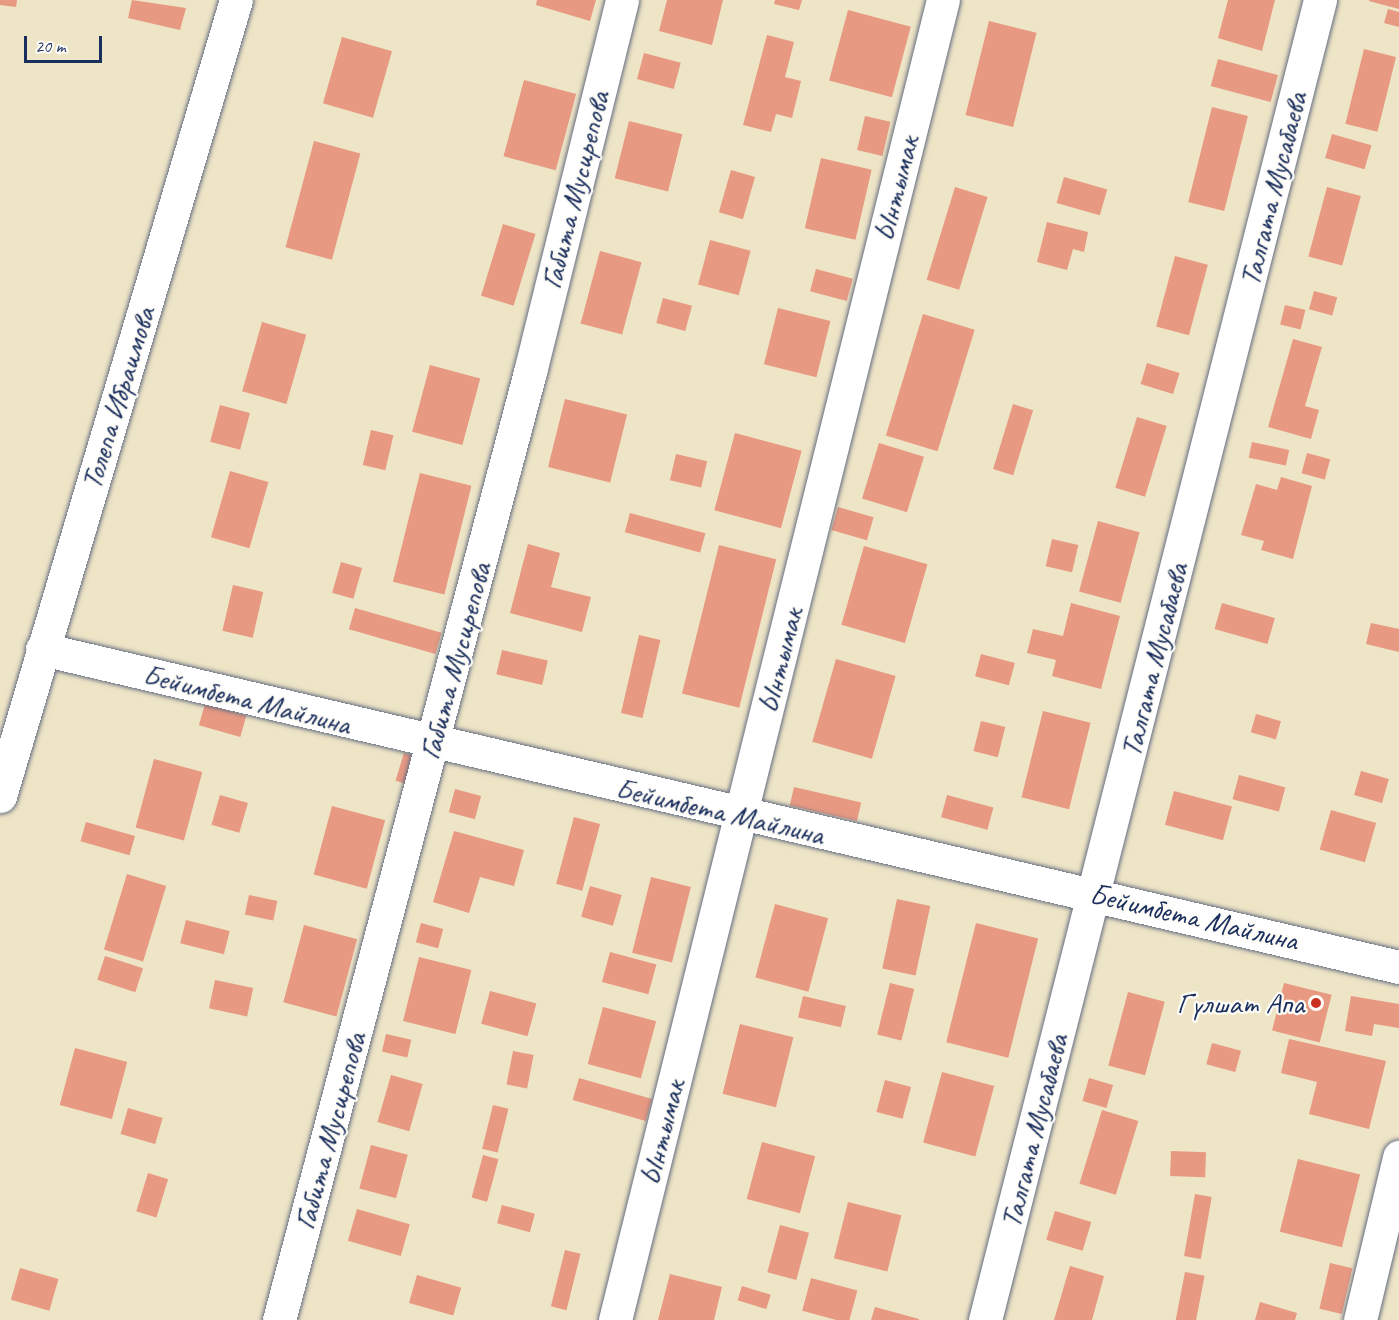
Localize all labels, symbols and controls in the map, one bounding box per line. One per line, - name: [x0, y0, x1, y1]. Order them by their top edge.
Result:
- scale bar: [27, 24, 105, 62]
- text: 20 m: [35, 35, 66, 57]
- street label: Габита Мусирепова: [533, 89, 617, 291]
- street label: Талгата Мусабаева: [1232, 89, 1314, 289]
- street label: Ынтымак: [866, 132, 926, 244]
- street label: Толепа Ибраимова: [73, 303, 163, 493]
- street label: Габита Мусирепова: [412, 560, 498, 762]
- street label: Талгата Мусабаева: [1113, 560, 1195, 760]
- street label: Ынтымак: [750, 604, 810, 716]
- street label: Бейимбета Майлина: [140, 656, 354, 742]
- street label: Бейимбета Майлина: [612, 770, 828, 852]
- street label: Бейимбета Майлина: [1086, 876, 1302, 958]
- place label: Гүлшат Апа: [1176, 985, 1304, 1021]
- marker: Гүлшат Апа: [1309, 996, 1323, 1010]
- street label: Габита Мусирепова: [287, 1030, 373, 1232]
- street label: Талгата Мусабаева: [993, 1031, 1075, 1231]
- street label: Ынтымак: [632, 1076, 692, 1188]

